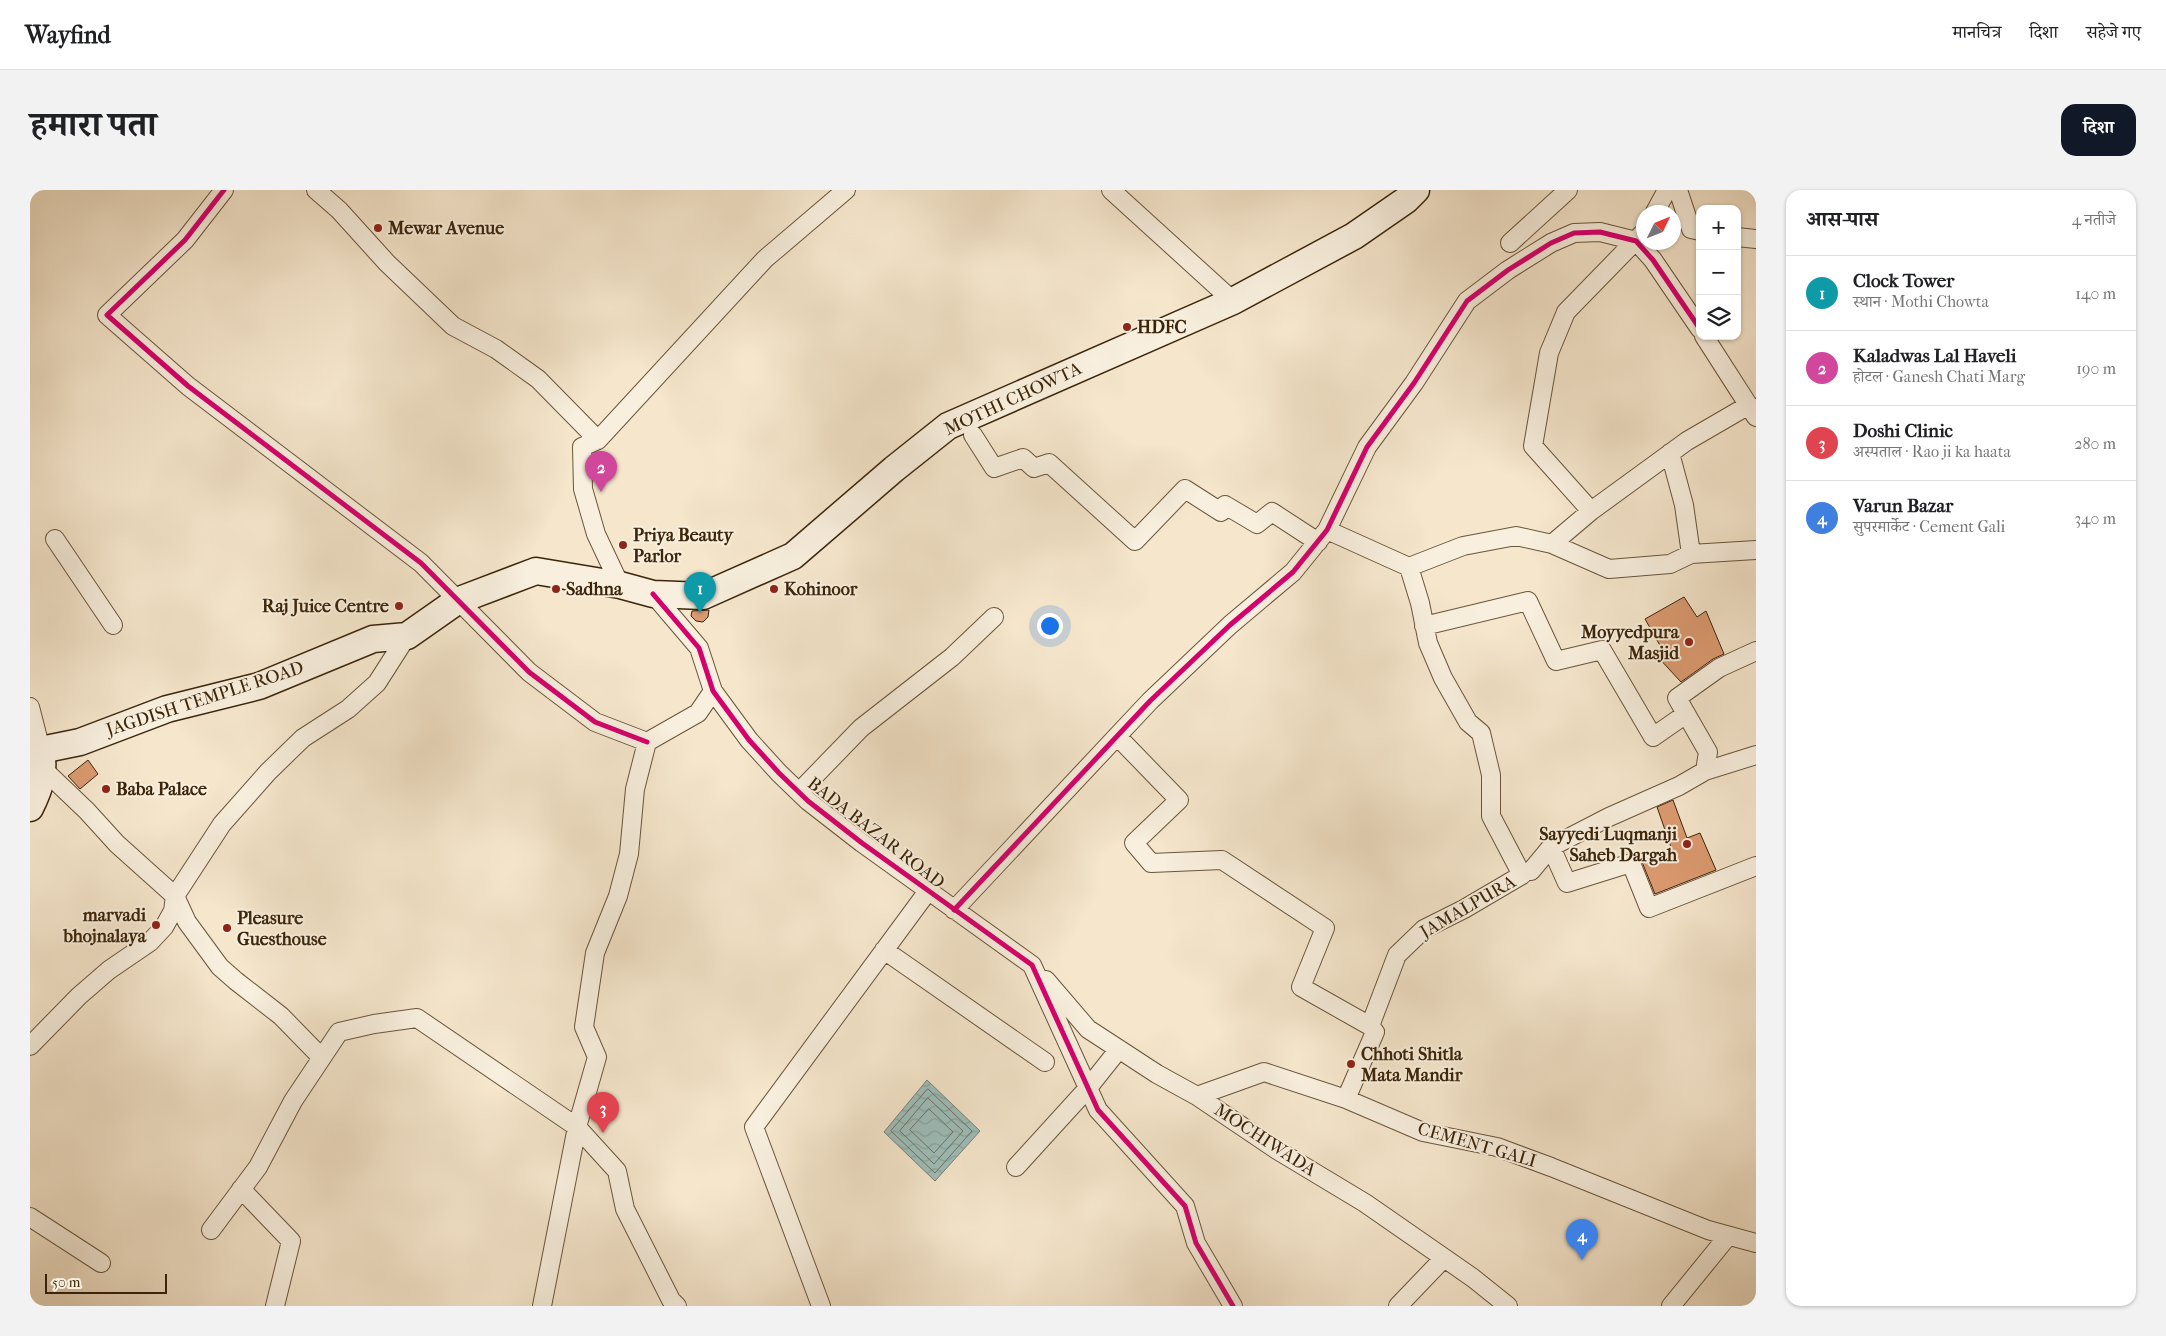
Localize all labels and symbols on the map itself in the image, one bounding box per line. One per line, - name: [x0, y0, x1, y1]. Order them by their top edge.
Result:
- north arrow: [1636, 205, 1681, 250]
- place label: Mewar Avenue: [387, 218, 504, 239]
- marker: Mewar Avenue: [372, 222, 384, 234]
- place label: HDFC: [1137, 317, 1187, 338]
- marker: HDFC: [1121, 321, 1133, 333]
- street label: MOTHI CHOWTA: [941, 358, 1085, 440]
- pin: 2: [585, 451, 617, 492]
- place label: Priya Beauty Parlor: [633, 525, 735, 567]
- marker: Priya Beauty Parlor: [617, 539, 629, 551]
- pin: 1: [684, 572, 716, 613]
- place label: Sadhna: [566, 579, 623, 600]
- place label: Kohinoor: [784, 579, 858, 600]
- marker: Sadhna: [550, 583, 562, 595]
- marker: Kohinoor: [768, 583, 780, 595]
- place label: Raj Juice Centre: [262, 596, 389, 617]
- marker: Raj Juice Centre: [393, 600, 405, 612]
- your location: [1037, 613, 1063, 639]
- place label: Moyyedpura Masjid: [1580, 622, 1680, 664]
- marker: Moyyedpura Masjid: [1683, 636, 1695, 648]
- street label: JAGDISH TEMPLE ROAD: [102, 657, 306, 741]
- street label: BADA BAZAR ROAD: [803, 773, 949, 893]
- place label: Baba Palace: [116, 779, 207, 800]
- marker: Baba Palace: [100, 783, 112, 795]
- place label: Sayyedi Luqmanji Saheb Dargah: [1539, 824, 1678, 866]
- marker: Sayyedi Luqmanji Saheb Dargah: [1681, 838, 1693, 850]
- street label: JAMALPURA: [1415, 871, 1520, 944]
- place label: marvadi bhojnalaya: [63, 905, 147, 947]
- place label: Pleasure Guesthouse: [237, 908, 327, 950]
- marker: marvadi bhojnalaya: [150, 919, 162, 931]
- marker: Pleasure Guesthouse: [221, 922, 233, 934]
- place label: Chhoti Shitla Mata Mandir: [1360, 1044, 1463, 1086]
- marker: Chhoti Shitla Mata Mandir: [1345, 1058, 1357, 1070]
- pin: 3: [587, 1092, 619, 1133]
- street label: MOCHIWADA: [1210, 1099, 1320, 1181]
- street label: CEMENT GALI: [1415, 1118, 1539, 1172]
- pin: 4: [1566, 1219, 1598, 1260]
- scale bar: [45, 1271, 168, 1294]

